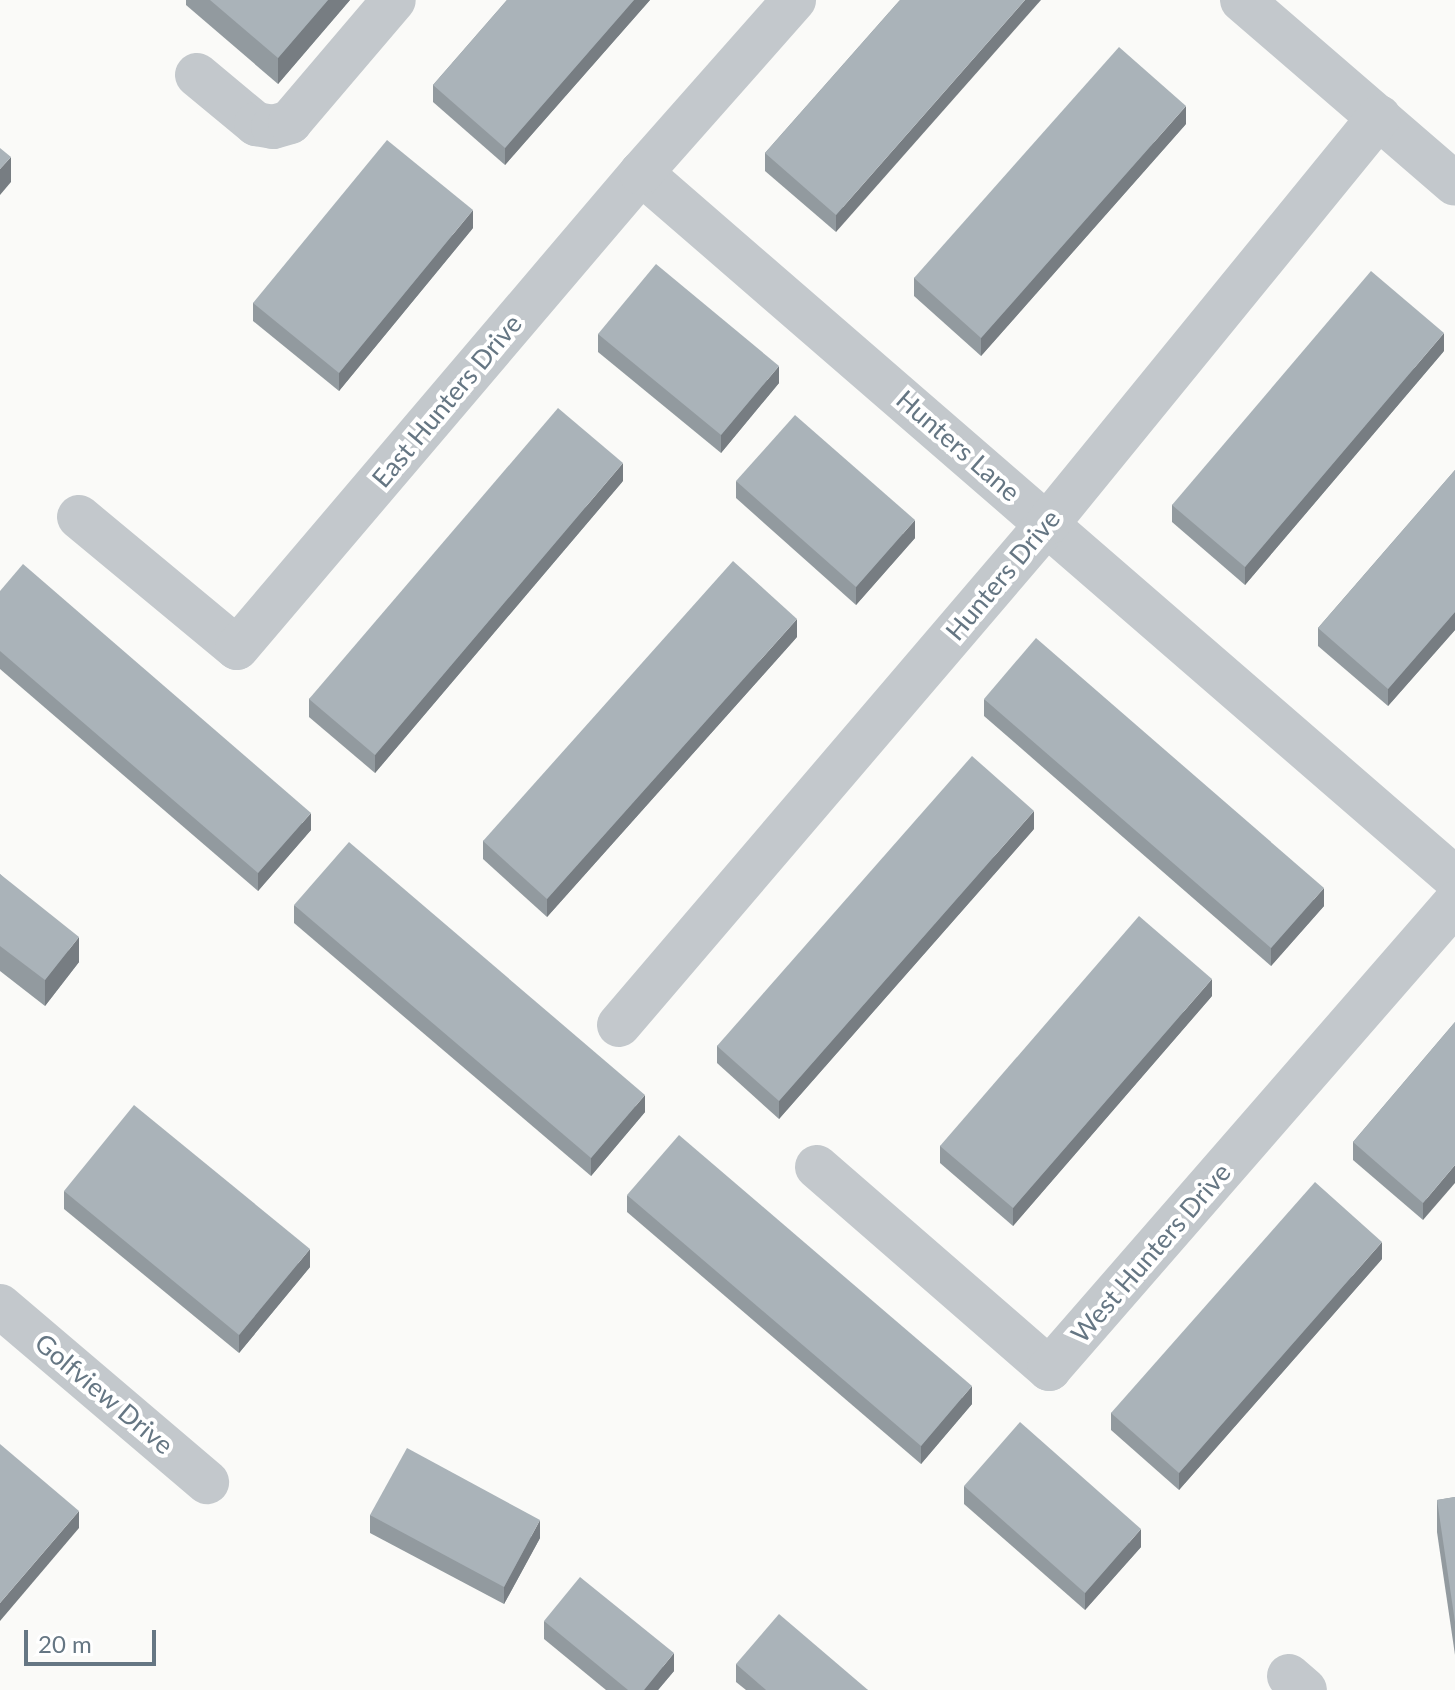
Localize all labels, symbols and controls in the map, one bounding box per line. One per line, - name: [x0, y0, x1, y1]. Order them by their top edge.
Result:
- street label: East Hunters Drive: [366, 308, 528, 494]
- street label: Hunters Lane: [890, 384, 1026, 508]
- street label: Hunters Drive: [939, 503, 1067, 647]
- street label: West Hunters Drive: [1065, 1157, 1237, 1349]
- street label: Golfview Drive: [28, 1327, 180, 1461]
- scale bar: [28, 1614, 160, 1664]
- text: 20 m: [38, 1629, 92, 1658]

